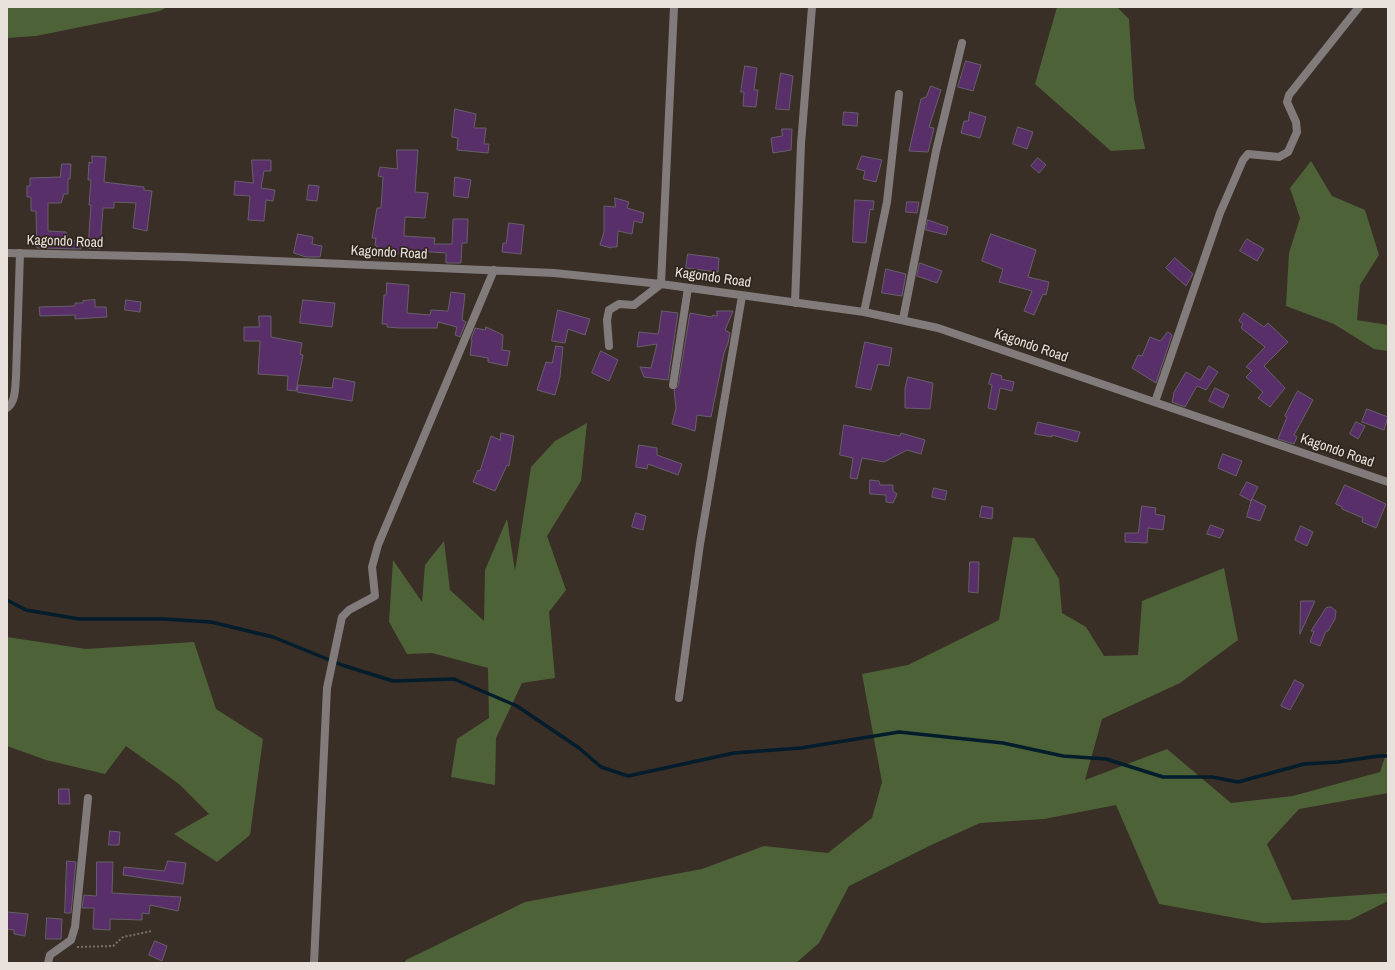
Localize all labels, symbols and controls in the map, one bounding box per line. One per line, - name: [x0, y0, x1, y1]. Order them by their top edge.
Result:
- street label: Kagondo Road: [26, 232, 104, 252]
- street label: Kagondo Road: [350, 243, 428, 263]
- street label: Kagondo Road: [674, 264, 752, 292]
- street label: Kagondo Road: [992, 326, 1070, 366]
- street label: Kagondo Road: [1298, 431, 1376, 471]

